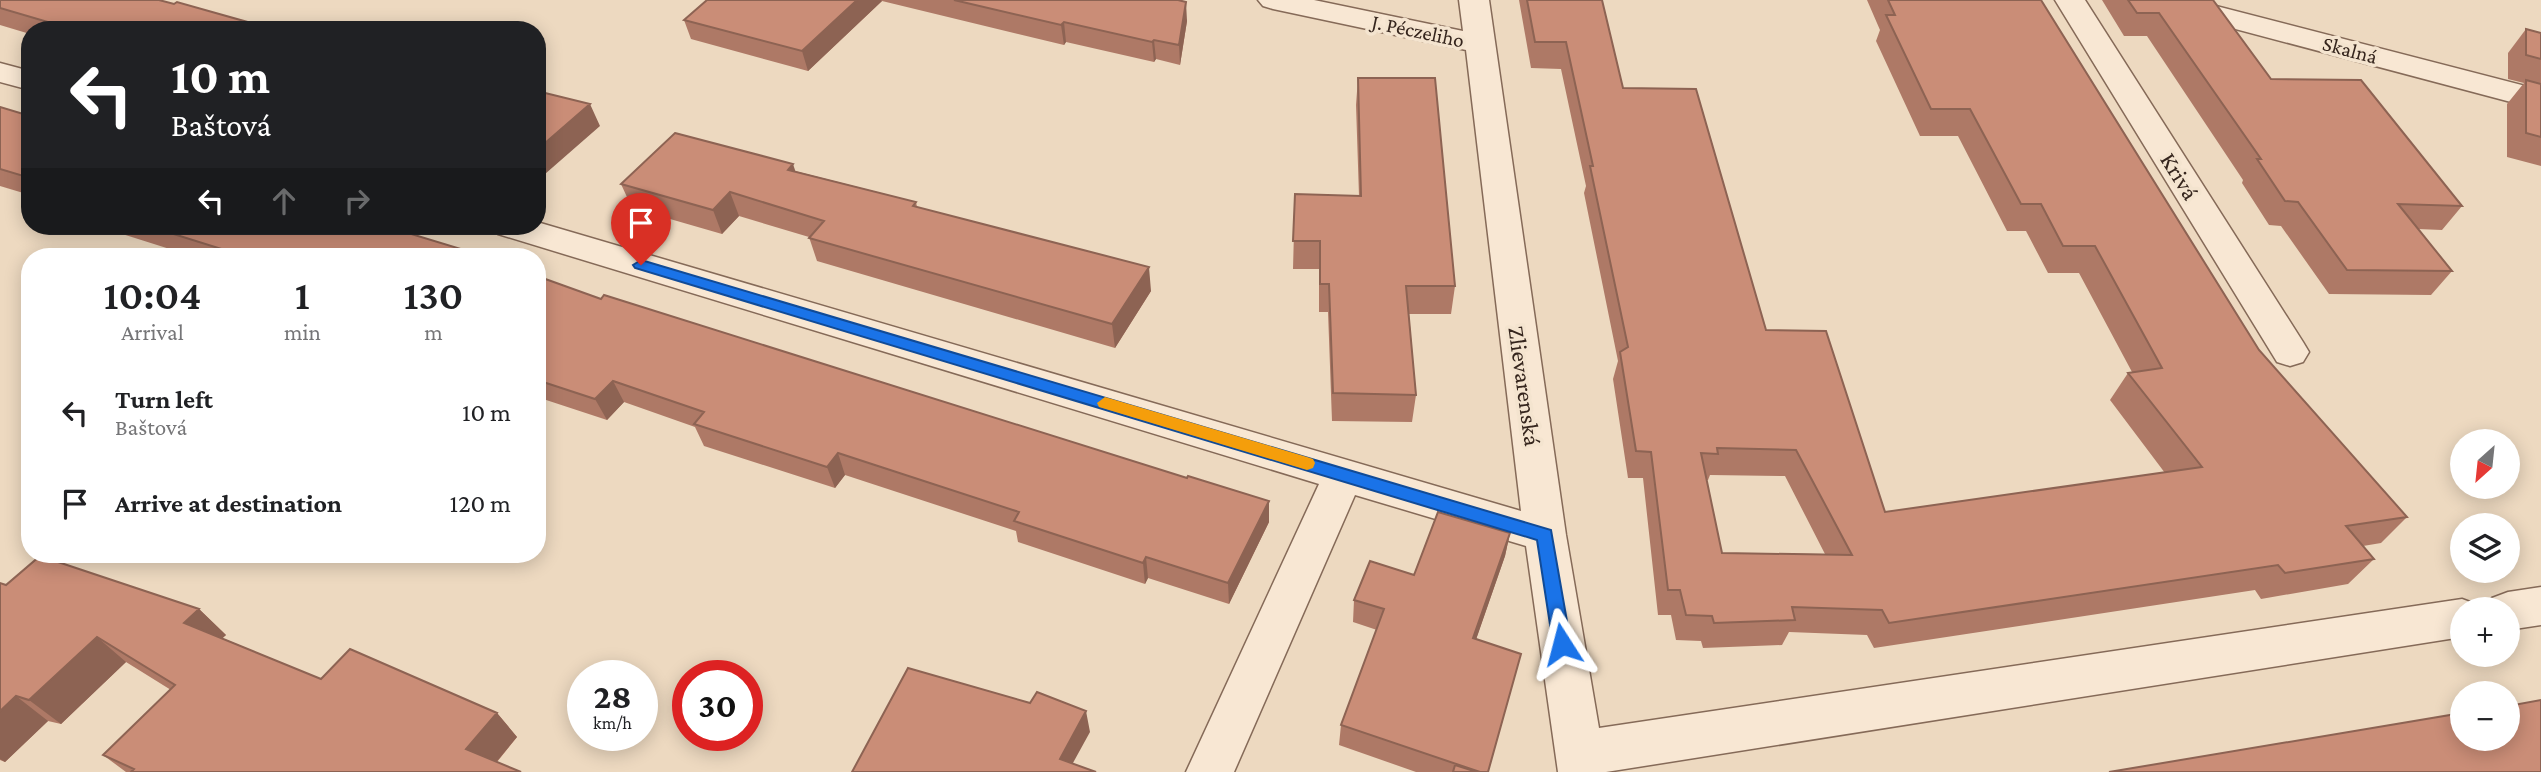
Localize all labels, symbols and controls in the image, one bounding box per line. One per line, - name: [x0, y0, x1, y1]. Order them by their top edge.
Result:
- street label: J. Péczeliho: [1368, 9, 1466, 52]
- street label: Skalná: [2320, 31, 2380, 69]
- icon: left: [56, 49, 147, 140]
- text: 10 m: [171, 49, 270, 104]
- text: Baštová: [171, 107, 271, 143]
- street label: Krivá: [2155, 147, 2205, 205]
- icon: left: [192, 182, 230, 220]
- icon: ahead: [265, 182, 303, 220]
- icon: right: [338, 182, 376, 220]
- pin: [611, 193, 671, 265]
- icon: arrive: [622, 204, 660, 242]
- text: 10:04: [104, 271, 201, 318]
- text: 1: [295, 271, 310, 318]
- text: 130: [403, 271, 463, 318]
- text: Arrival: [121, 319, 184, 345]
- text: min: [284, 319, 321, 345]
- text: m: [424, 319, 443, 345]
- street label: Zlievarenská: [1503, 324, 1547, 448]
- text: Turn left: [115, 385, 213, 414]
- icon: left: [56, 394, 94, 432]
- text: 10 m: [462, 398, 511, 427]
- text: Baštová: [115, 414, 187, 440]
- north arrow: [2450, 429, 2520, 499]
- map controls: [2450, 429, 2520, 751]
- icon: arrive: [56, 485, 94, 523]
- text: Arrive at destination: [115, 489, 342, 518]
- text: 120 m: [450, 489, 511, 518]
- button: layers: [2450, 513, 2520, 583]
- button: +: [2450, 597, 2520, 667]
- position arrow: [1525, 607, 1599, 681]
- speed limit sign: 30: [672, 660, 763, 751]
- text: 28: [593, 677, 632, 716]
- button: −: [2450, 681, 2520, 751]
- text: km/h: [593, 713, 632, 733]

